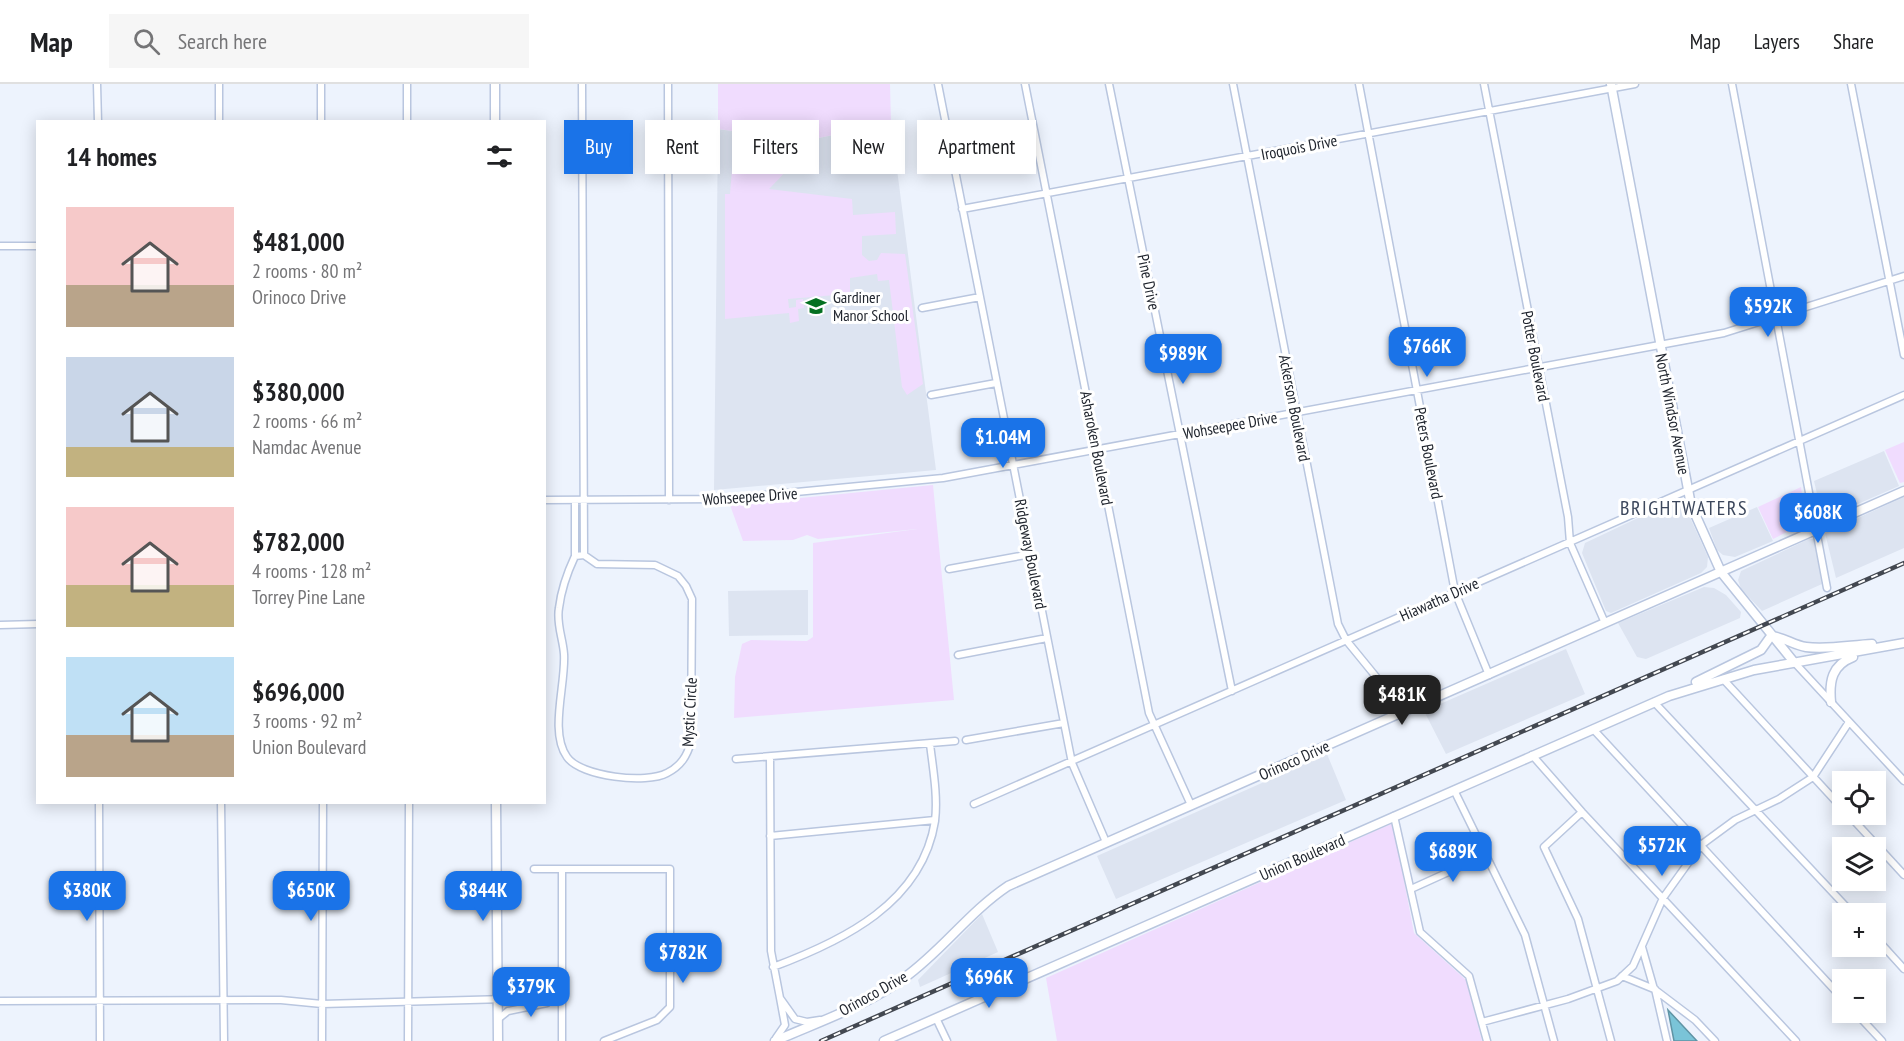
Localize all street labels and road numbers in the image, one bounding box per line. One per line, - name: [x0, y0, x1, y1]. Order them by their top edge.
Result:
- street label: Iroquois Drive: [1259, 130, 1339, 164]
- street label: Pine Drive: [1133, 252, 1165, 312]
- street label: Potter Boulevard: [1517, 309, 1555, 403]
- street label: North Windsor Avenue: [1651, 352, 1695, 476]
- street label: Ackerson Boulevard: [1275, 353, 1315, 463]
- street label: Asharoken Boulevard: [1076, 389, 1118, 507]
- street label: Peters Boulevard: [1410, 406, 1448, 501]
- street label: Wohseepee Drive: [1181, 407, 1279, 443]
- street label: Wohseepee Drive: [702, 483, 798, 509]
- street label: Ridgeway Boulevard: [1011, 497, 1051, 611]
- street label: Hiawatha Drive: [1396, 573, 1482, 625]
- street label: Mystic Circle: [677, 677, 701, 747]
- street label: Orinoco Drive: [1255, 736, 1333, 784]
- street label: Union Boulevard: [1256, 829, 1348, 885]
- street label: Orinoco Drive: [835, 966, 911, 1020]

